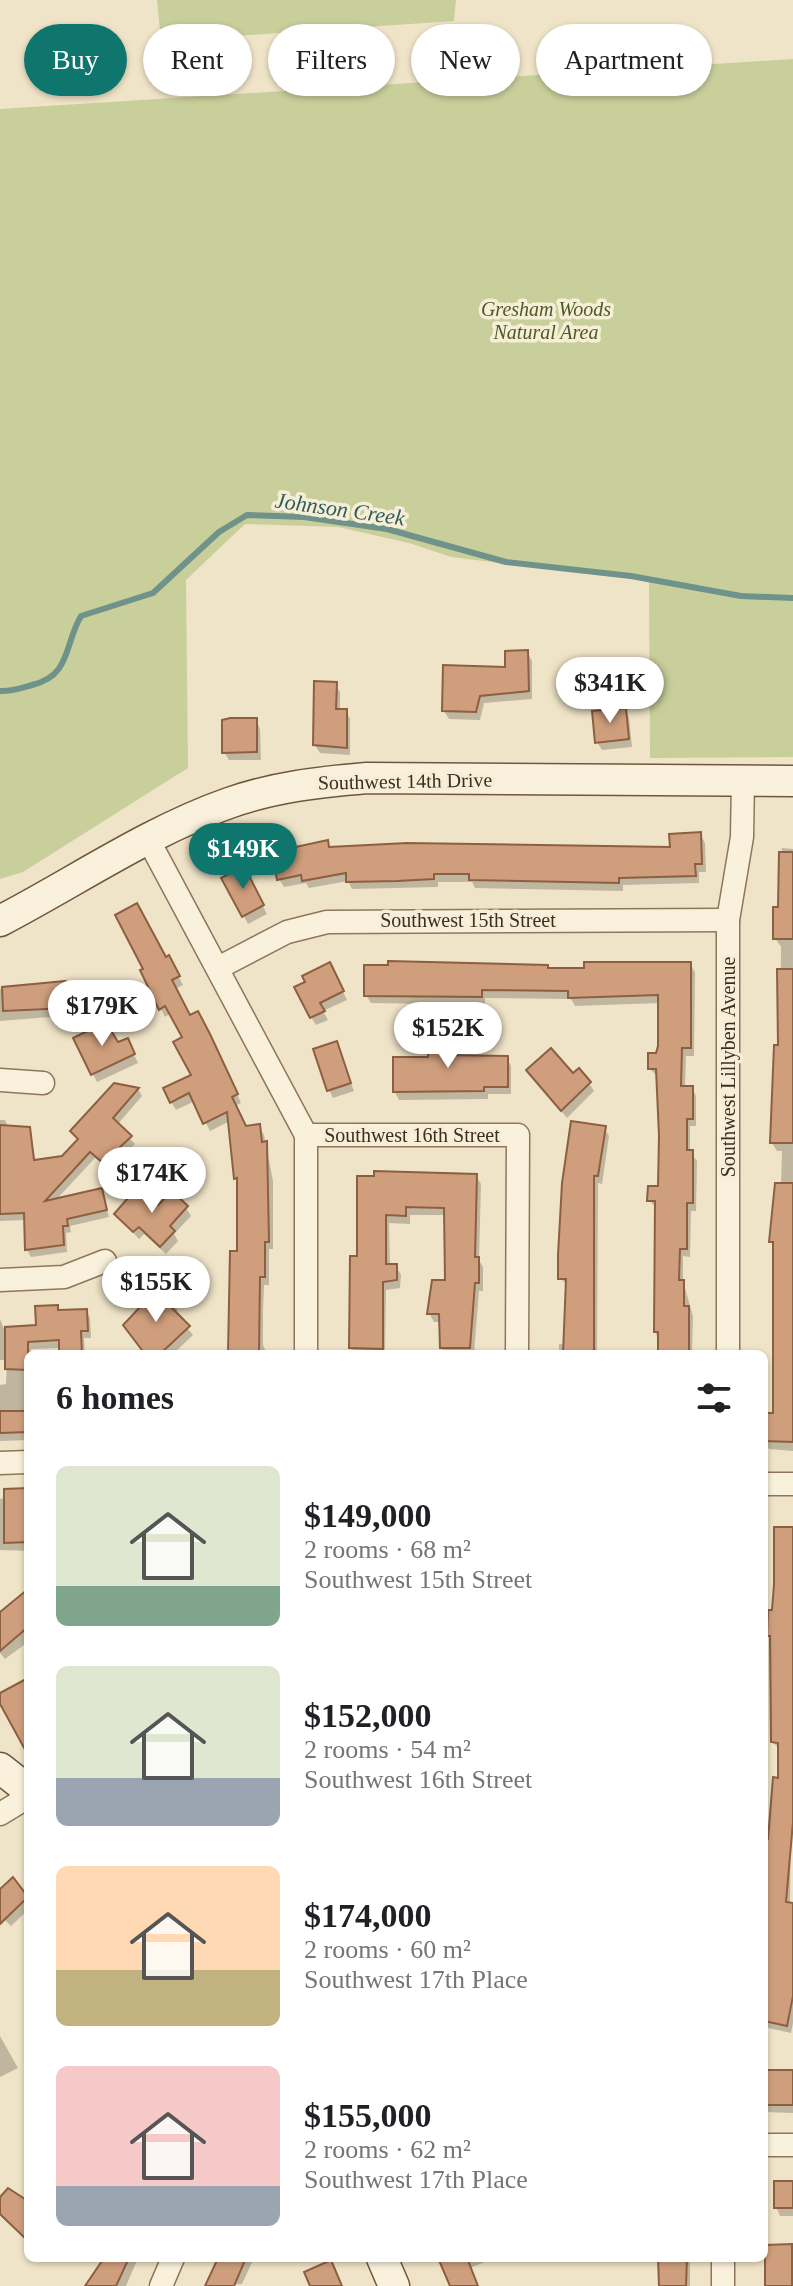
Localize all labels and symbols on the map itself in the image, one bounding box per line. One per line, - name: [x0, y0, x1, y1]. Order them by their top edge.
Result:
- park label: Gresham Woods Natural Area: [481, 298, 611, 343]
- water label: Johnson Creek: [274, 488, 408, 531]
- pin: $341K: [554, 657, 666, 725]
- street label: Southwest 14th Drive: [318, 768, 493, 794]
- pin: $149K: [187, 823, 299, 891]
- street label: Southwest 15th Street: [380, 909, 556, 931]
- street label: Southwest Lillyben Avenue: [717, 957, 740, 1177]
- pin: $179K: [46, 980, 158, 1048]
- pin: $152K: [392, 1002, 504, 1070]
- street label: Southwest 16th Street: [324, 1124, 500, 1146]
- pin: $174K: [96, 1147, 208, 1215]
- pin: $155K: [100, 1256, 212, 1324]

